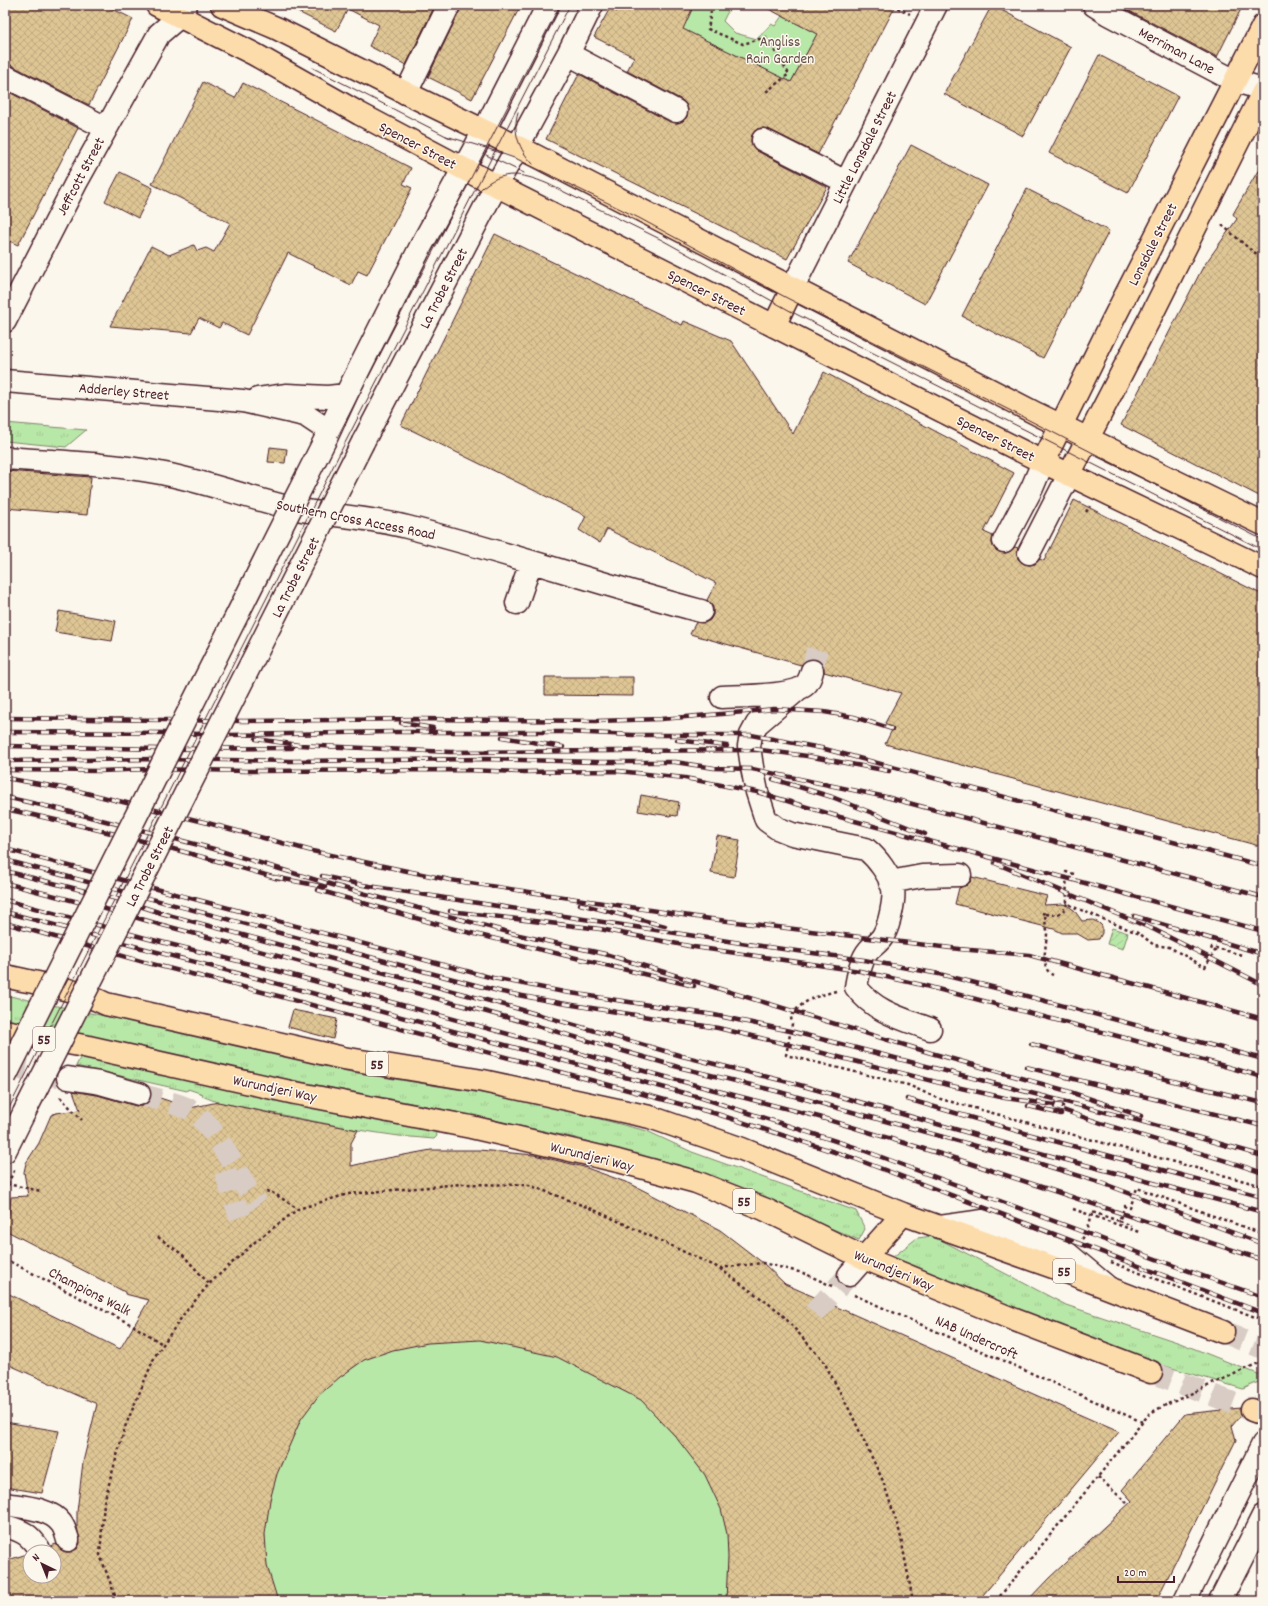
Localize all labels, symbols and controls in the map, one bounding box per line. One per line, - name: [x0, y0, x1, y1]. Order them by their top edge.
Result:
- street label: Merriman Lane: [1134, 22, 1219, 81]
- park label: Angliss Rain Garden: [746, 32, 814, 71]
- street label: Little Lonsdale Street: [828, 87, 904, 208]
- street label: Spencer Street: [374, 117, 460, 177]
- street label: Jeffcott Street: [52, 133, 112, 220]
- street label: Lonsdale Street: [1124, 199, 1184, 290]
- street label: La Trobe Street: [415, 244, 475, 333]
- street label: Spencer Street: [663, 265, 749, 323]
- street label: Adderley Street: [78, 378, 170, 408]
- street label: Spencer Street: [952, 411, 1038, 469]
- street label: Southern Cross Access Road: [274, 495, 437, 547]
- street label: La Trobe Street: [267, 533, 327, 622]
- street label: La Trobe Street: [121, 822, 181, 911]
- road number: 55: [33, 1027, 55, 1051]
- road number: 55: [366, 1052, 388, 1076]
- street label: Wurundjeri Way: [231, 1070, 319, 1110]
- street label: Wurundjeri Way: [548, 1137, 636, 1179]
- road number: 55: [733, 1189, 755, 1213]
- street label: Wurundjeri Way: [850, 1245, 938, 1299]
- road number: 55: [1053, 1259, 1075, 1283]
- street label: Champions Walk: [44, 1263, 134, 1323]
- street label: NAB Undercroft: [931, 1311, 1022, 1367]
- north arrow: [22, 1544, 62, 1584]
- text: N: [29, 1550, 44, 1566]
- scale bar: [1118, 1558, 1174, 1584]
- text: 20 m: [1124, 1565, 1147, 1582]

